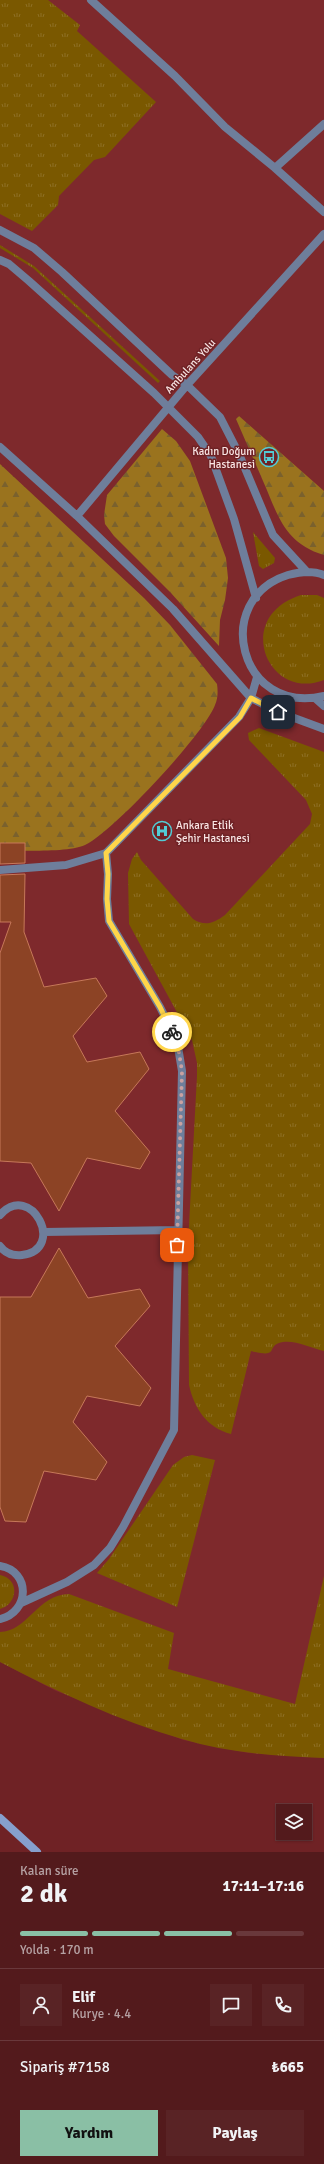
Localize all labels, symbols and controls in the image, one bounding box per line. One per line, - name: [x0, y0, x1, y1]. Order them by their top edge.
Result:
- street label: Ambulans Yolu: [162, 336, 218, 396]
- place label: Kadın Doğum Hastanesi: [192, 445, 255, 471]
- bus stop icon: Kadın Doğum Hastanesi: [258, 446, 280, 468]
- pin: [261, 695, 295, 729]
- icon: home: [267, 701, 289, 723]
- place label: Ankara Etlik Şehir Hastanesi: [176, 819, 250, 845]
- hospital icon: Ankara Etlik Şehir Hastanesi: [151, 820, 173, 842]
- courier: [152, 1012, 192, 1052]
- icon: bike: [161, 1021, 183, 1043]
- pin: [160, 1228, 194, 1262]
- icon: bag: [166, 1234, 188, 1256]
- map controls: [276, 1804, 312, 1840]
- button: layers: [276, 1804, 312, 1840]
- text: Kalan süre: [20, 1863, 79, 1879]
- text: 17:11–17:16: [223, 1877, 304, 1895]
- text: 2 dk: [20, 1878, 67, 1910]
- text: Yolda · 170 m: [20, 1942, 94, 1958]
- button: person: [20, 1984, 62, 2026]
- button: chat: [210, 1984, 252, 2026]
- button: phone: [262, 1984, 304, 2026]
- text: Elif: [72, 1988, 95, 2006]
- text: Kurye · 4.4: [72, 2006, 131, 2022]
- text: Sipariş #7158: [20, 2058, 110, 2076]
- text: ₺665: [272, 2058, 304, 2076]
- button: Yardım: [20, 2110, 158, 2156]
- button: Paylaş: [166, 2110, 304, 2156]

